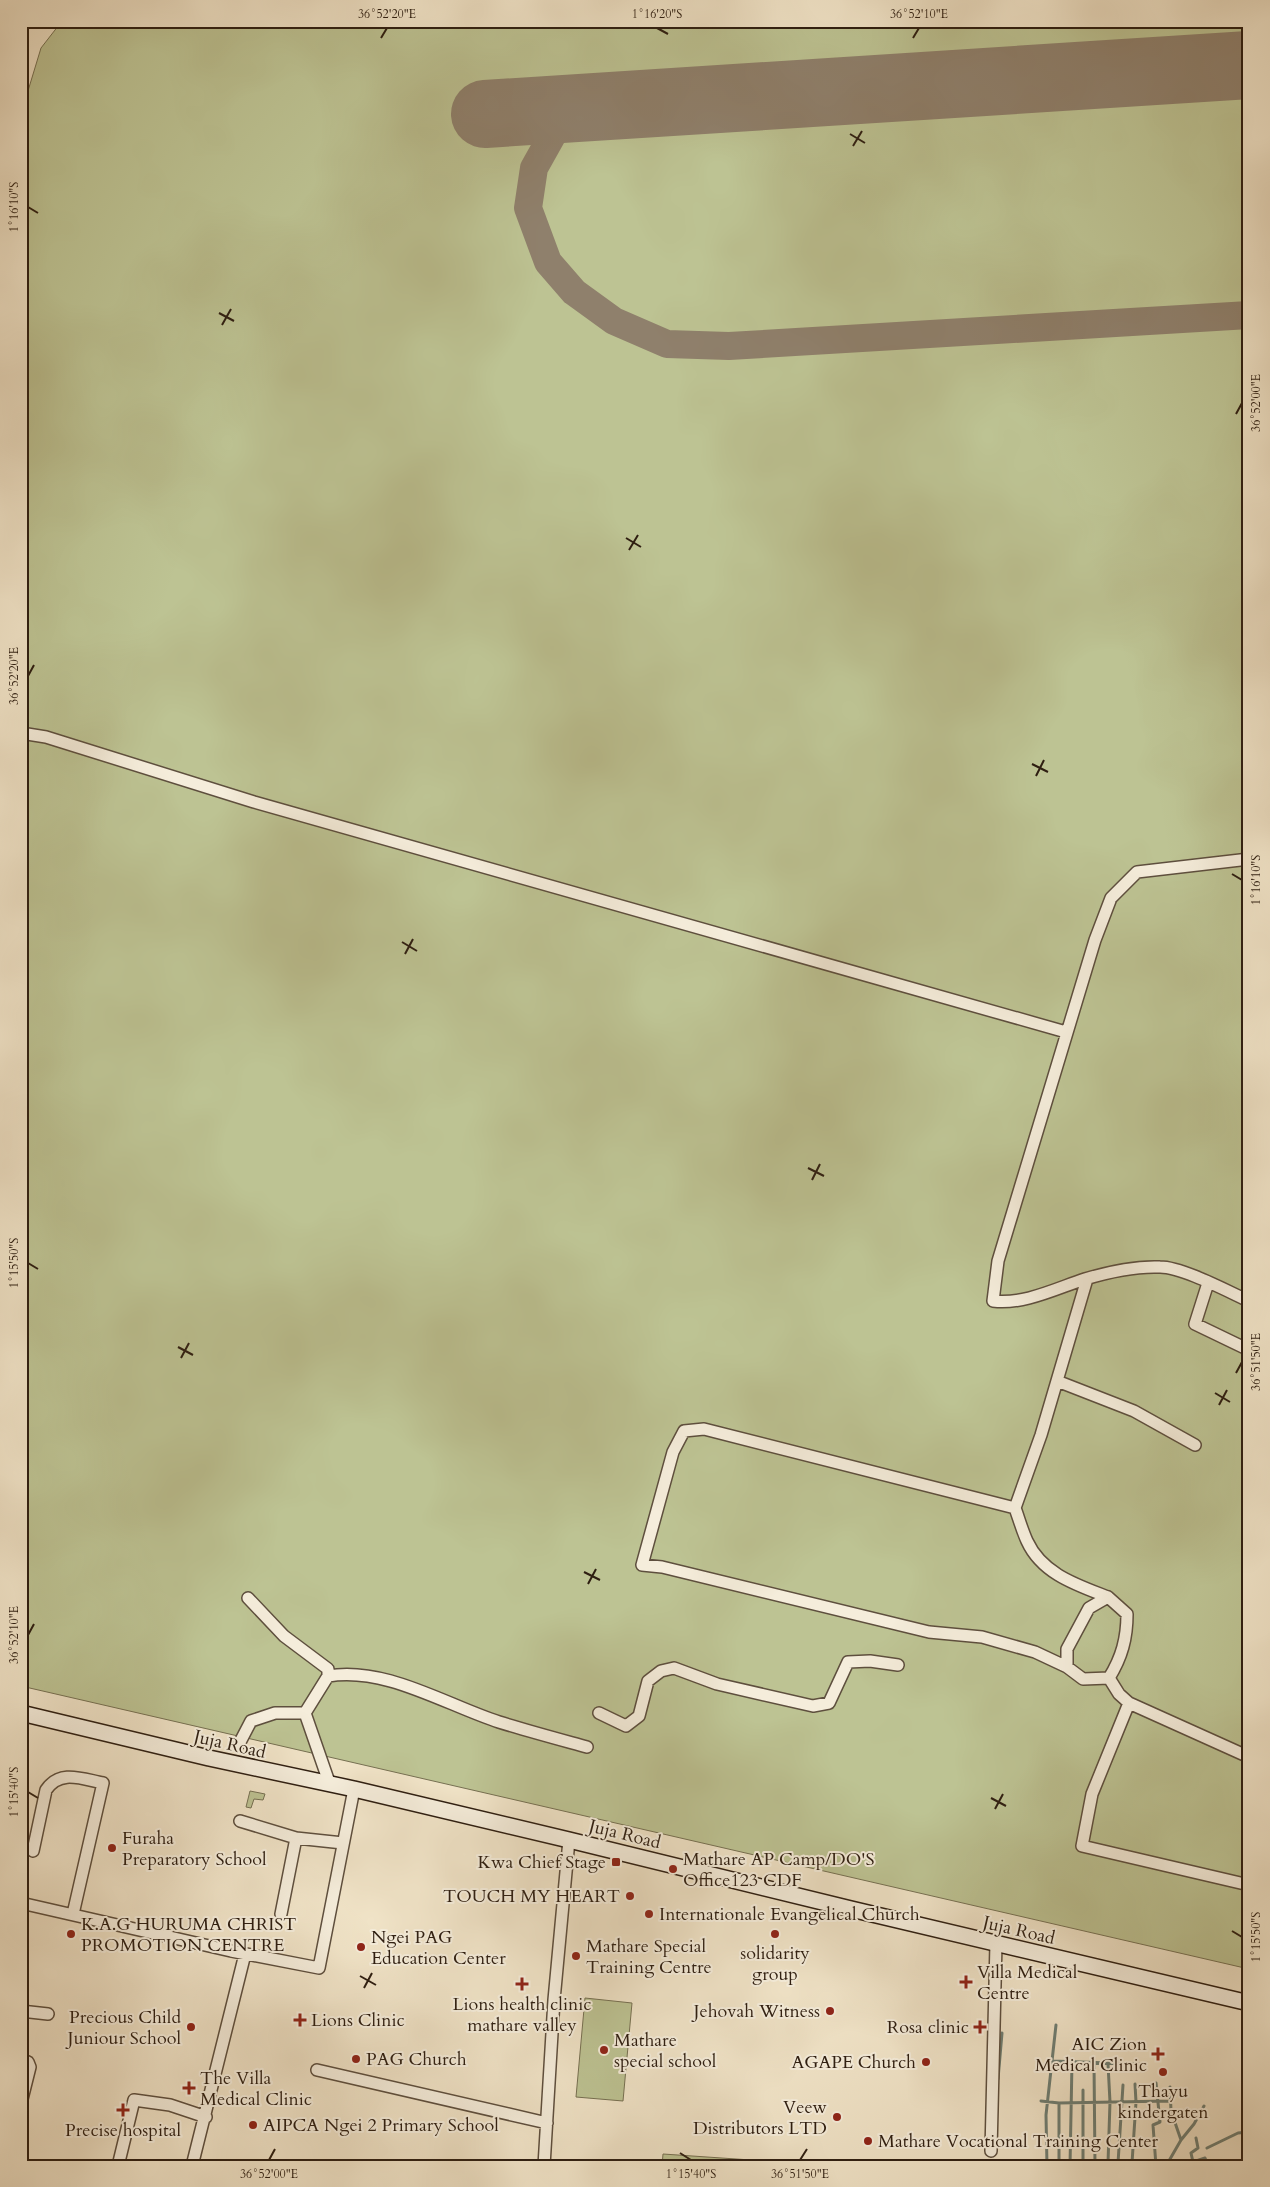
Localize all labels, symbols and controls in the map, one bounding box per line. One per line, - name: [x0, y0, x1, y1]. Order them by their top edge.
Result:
- text: 36°52'20"E: [358, 6, 416, 22]
- text: 1°16'20"S: [632, 6, 682, 22]
- text: 36°52'10"E: [890, 6, 948, 22]
- text: 1°16'10"S: [6, 182, 22, 232]
- text: 36°52'00"E: [1248, 374, 1264, 432]
- text: 36°52'20"E: [6, 647, 22, 705]
- text: 1°16'10"S: [1248, 855, 1264, 905]
- text: 1°15'50"S: [6, 1238, 22, 1288]
- text: 36°51'50"E: [1248, 1333, 1264, 1391]
- text: 36°52'10"E: [6, 1606, 22, 1664]
- street label: Juja Road: [188, 1723, 269, 1765]
- text: 1°15'40"S: [6, 1767, 22, 1817]
- street label: Juja Road: [583, 1813, 664, 1856]
- place label: Furaha Preparatory School: [122, 1826, 267, 1872]
- marker: Furaha Preparatory School: [106, 1842, 118, 1854]
- place label: Mathare AP Camp/DO'S Office123 CDF: [683, 1847, 874, 1893]
- place label: Kwa Chief Stage: [478, 1850, 606, 1875]
- marker: Kwa Chief Stage: [610, 1856, 622, 1868]
- marker: Mathare AP Camp/DO'S Office123 CDF: [667, 1863, 679, 1875]
- place label: TOUCH MY HEART: [443, 1884, 620, 1909]
- marker: TOUCH MY HEART: [624, 1890, 636, 1902]
- place label: Internationale Evangelical Church: [659, 1902, 920, 1927]
- marker: Internationale Evangelical Church: [643, 1908, 655, 1920]
- street label: Juja Road: [977, 1909, 1058, 1951]
- place label: K.A.G HURUMA CHRIST PROMOTION CENTRE: [81, 1912, 297, 1958]
- text: 1°15'50"S: [1248, 1912, 1264, 1962]
- place label: Ngei PAG Education Center: [371, 1925, 506, 1971]
- marker: K.A.G HURUMA CHRIST PROMOTION CENTRE: [65, 1928, 77, 1940]
- marker: solidarity group: [769, 1928, 781, 1940]
- place label: Mathare Special Training Centre: [586, 1934, 712, 1980]
- marker: Ngei PAG Education Center: [355, 1941, 367, 1953]
- place label: solidarity group: [740, 1941, 810, 1987]
- marker: Mathare Special Training Centre: [570, 1950, 582, 1962]
- place label: Villa Medical Centre: [977, 1960, 1078, 2006]
- marker: Villa Medical Centre: [959, 1975, 973, 1989]
- marker: Lions health clinic mathare valley: [515, 1977, 529, 1991]
- place label: Lions health clinic mathare valley: [453, 1992, 591, 2038]
- place label: Jehovah Witness: [690, 1999, 820, 2024]
- place label: Precious Child Juniour School: [65, 2005, 181, 2051]
- marker: Jehovah Witness: [824, 2005, 836, 2017]
- place label: Lions Clinic: [311, 2008, 405, 2033]
- marker: Lions Clinic: [293, 2013, 307, 2027]
- place label: Rosa clinic: [887, 2015, 969, 2040]
- marker: Rosa clinic: [973, 2020, 987, 2034]
- marker: Precious Child Juniour School: [185, 2021, 197, 2033]
- place label: Mathare special school: [614, 2028, 717, 2074]
- place label: AIC Zion Medical Clinic: [1035, 2032, 1148, 2078]
- marker: Mathare special school: [598, 2044, 610, 2056]
- place label: PAG Church: [366, 2047, 467, 2072]
- marker: AIC Zion Medical Clinic: [1151, 2047, 1165, 2061]
- place label: AGAPE Church: [791, 2050, 916, 2075]
- marker: PAG Church: [350, 2053, 362, 2065]
- marker: AGAPE Church: [920, 2056, 932, 2068]
- place label: The Villa Medical Clinic: [200, 2066, 312, 2112]
- marker: Thayu kindergaten: [1157, 2066, 1169, 2078]
- place label: Thayu kindergaten: [1117, 2079, 1209, 2125]
- marker: The Villa Medical Clinic: [182, 2081, 196, 2095]
- place label: Veew Distributors LTD: [693, 2095, 828, 2141]
- marker: Precise hospital: [116, 2103, 130, 2117]
- marker: Veew Distributors LTD: [831, 2111, 843, 2123]
- place label: AIPCA Ngei 2 Primary School: [263, 2113, 499, 2138]
- place label: Precise hospital: [65, 2118, 181, 2143]
- marker: AIPCA Ngei 2 Primary School: [247, 2119, 259, 2131]
- place label: Mathare Vocational Training Center: [878, 2129, 1159, 2154]
- marker: Mathare Vocational Training Center: [862, 2135, 874, 2147]
- text: 36°52'00"E: [240, 2166, 298, 2182]
- text: 1°15'40"S: [666, 2166, 716, 2182]
- text: 36°51'50"E: [771, 2166, 829, 2182]

